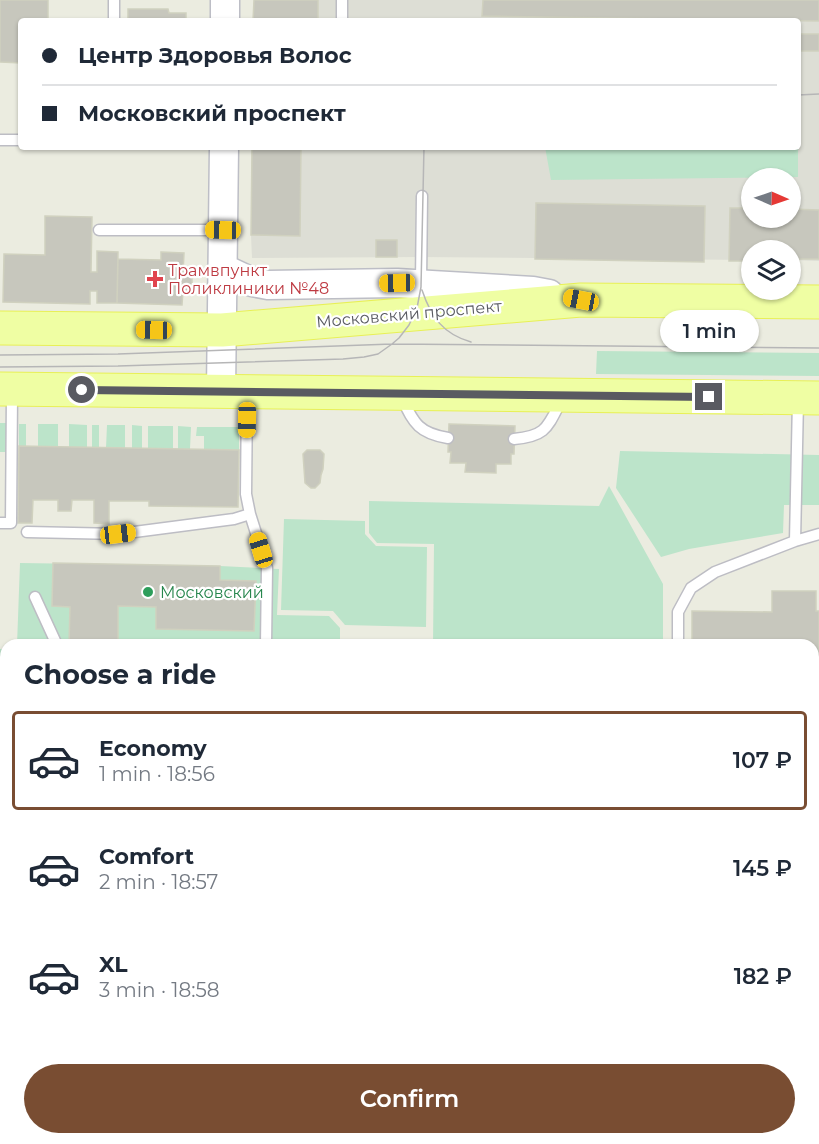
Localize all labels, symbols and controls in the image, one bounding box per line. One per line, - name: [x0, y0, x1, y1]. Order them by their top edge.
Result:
- text: Центр Здоровья Волос: [78, 42, 352, 69]
- text: Московский проспект: [78, 100, 346, 127]
- north arrow: [741, 168, 801, 228]
- map controls: [741, 168, 801, 300]
- car: [205, 221, 241, 239]
- button: layers: [741, 240, 801, 300]
- place label: Трамвпункт Поликлиники №48: [168, 261, 329, 298]
- marker: Трамвпункт Поликлиники №48: [146, 270, 164, 288]
- car: [379, 274, 415, 292]
- car: [562, 288, 600, 312]
- street label: Московский проспект: [315, 296, 503, 332]
- callout: 1 min: [660, 310, 758, 352]
- text: 1 min: [683, 319, 736, 343]
- car: [136, 321, 172, 339]
- route start: [68, 376, 95, 403]
- route end: [695, 383, 722, 410]
- car: [238, 402, 256, 438]
- car: [99, 523, 137, 545]
- car: [247, 530, 275, 570]
- place label: Московский: [160, 583, 264, 602]
- marker: Московский: [141, 585, 155, 599]
- text: Choose a ride: [24, 658, 216, 691]
- icon: car: [27, 734, 81, 788]
- text: Economy: [99, 735, 207, 762]
- text: 107 ₽: [733, 747, 792, 774]
- text: 1 min · 18:56: [99, 762, 215, 786]
- icon: car: [27, 842, 81, 896]
- text: Comfort: [99, 843, 194, 870]
- text: 145 ₽: [733, 855, 792, 882]
- text: 2 min · 18:57: [99, 870, 218, 894]
- icon: car: [27, 950, 81, 1004]
- text: XL: [99, 951, 128, 978]
- text: 182 ₽: [734, 963, 792, 990]
- text: 3 min · 18:58: [99, 978, 219, 1002]
- button: Confirm: [24, 1064, 795, 1133]

